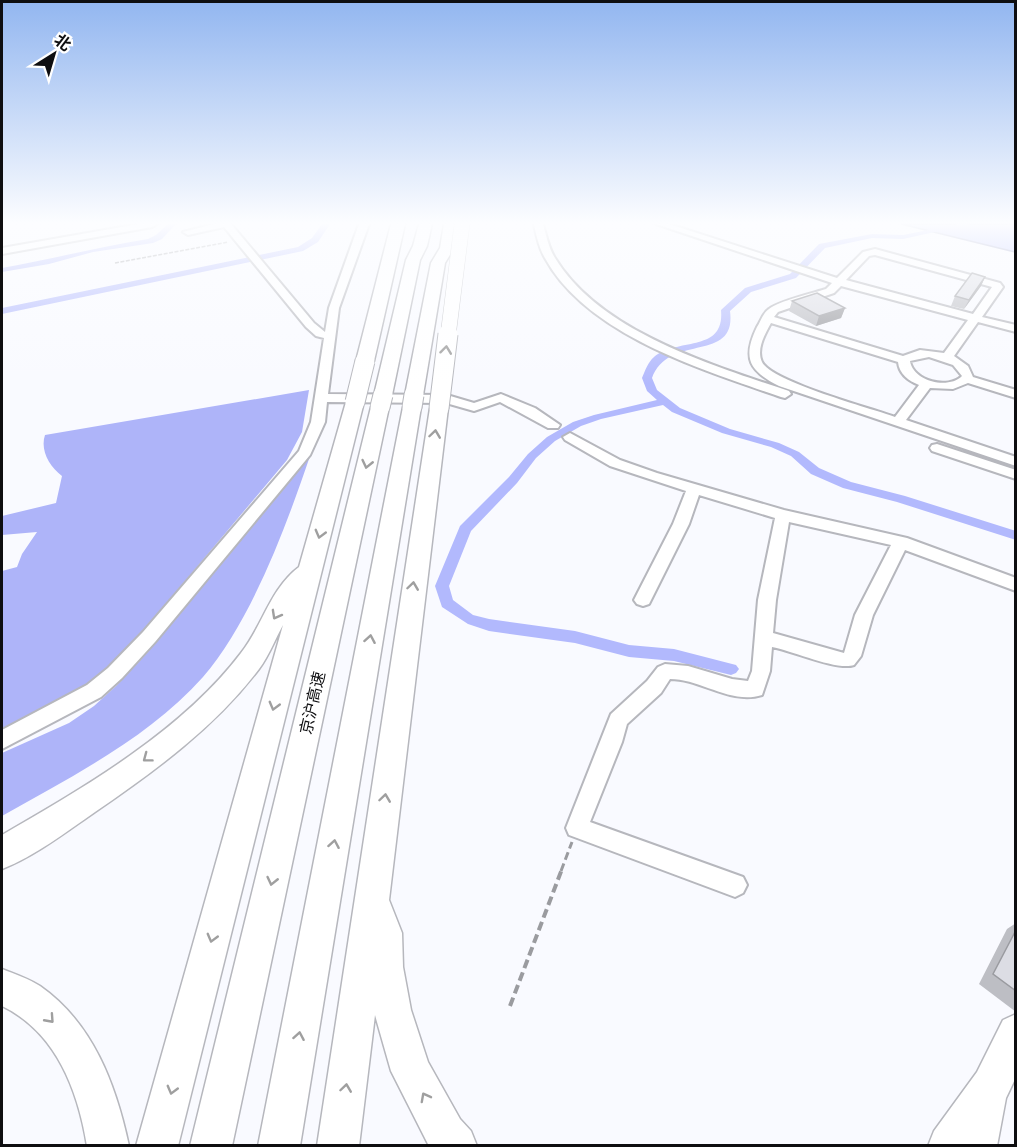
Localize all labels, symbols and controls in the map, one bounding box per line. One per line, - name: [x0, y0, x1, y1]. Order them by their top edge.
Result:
- north arrow: [24, 24, 84, 84]
- text: 北: [50, 30, 75, 56]
- one-way arrow: [439, 345, 452, 354]
- one-way arrow: [428, 430, 440, 439]
- one-way arrow: [361, 459, 374, 469]
- one-way arrow: [315, 528, 327, 539]
- one-way arrow: [407, 581, 419, 590]
- one-way arrow: [272, 609, 283, 619]
- one-way arrow: [363, 634, 376, 644]
- street label: 京沪高速: [296, 670, 330, 736]
- one-way arrow: [269, 701, 282, 711]
- one-way arrow: [142, 751, 153, 762]
- one-way arrow: [378, 793, 390, 802]
- one-way arrow: [327, 839, 339, 849]
- one-way arrow: [267, 876, 280, 886]
- one-way arrow: [207, 932, 220, 942]
- one-way arrow: [43, 1012, 54, 1022]
- one-way arrow: [292, 1031, 305, 1041]
- one-way arrow: [339, 1083, 351, 1092]
- one-way arrow: [167, 1084, 179, 1094]
- one-way arrow: [421, 1093, 432, 1103]

